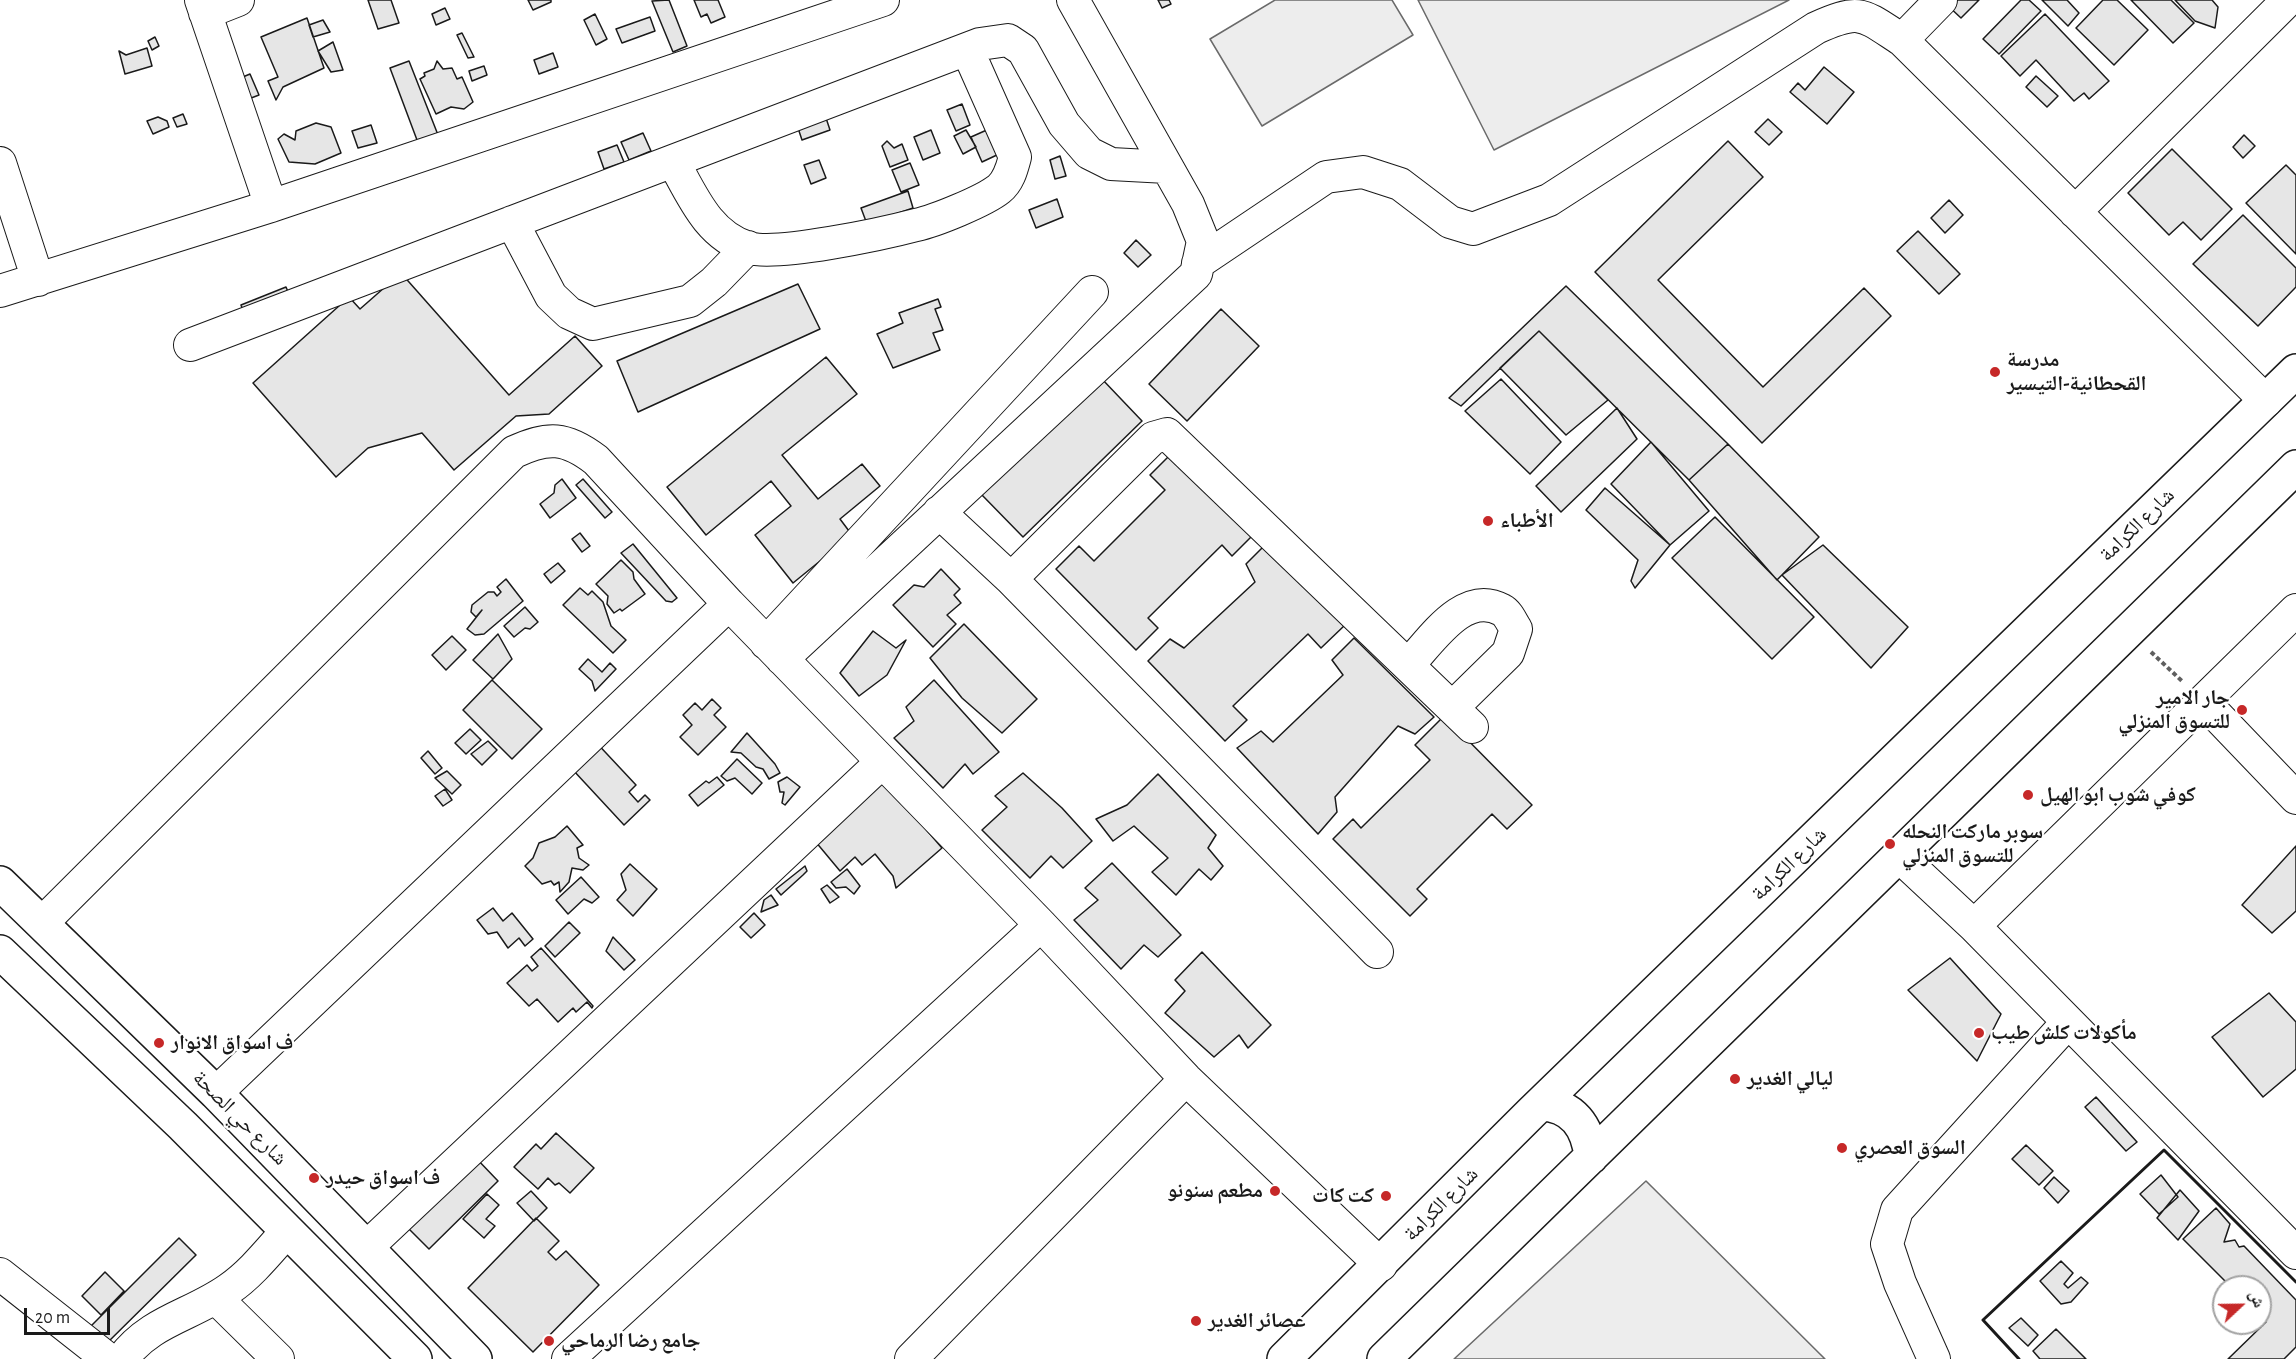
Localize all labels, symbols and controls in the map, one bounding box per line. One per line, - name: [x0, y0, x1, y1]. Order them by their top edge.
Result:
- place label: مدرسة القحطانية-التيسير: [2007, 347, 2146, 397]
- marker: مدرسة القحطانية-التيسير: [1988, 365, 2002, 379]
- street label: شارع الكرامة: [2094, 483, 2180, 567]
- place label: الأطباء: [1500, 508, 1554, 534]
- marker: الأطباء: [1481, 514, 1495, 528]
- place label: جار الامير للتسوق المنزلي: [2118, 685, 2230, 735]
- marker: جار الامير للتسوق المنزلي: [2235, 703, 2249, 717]
- place label: كوفي شوب ابو الهيل: [2040, 782, 2196, 808]
- marker: كوفي شوب ابو الهيل: [2021, 788, 2035, 802]
- place label: سوبر ماركت النحله للتسوق المنزلي: [1902, 819, 2043, 869]
- street label: شارع الكرامة: [1746, 822, 1832, 906]
- marker: سوبر ماركت النحله للتسوق المنزلي: [1883, 837, 1897, 851]
- place label: مأكولات كلش طيب: [1991, 1020, 2137, 1046]
- marker: مأكولات كلش طيب: [1972, 1026, 1986, 1040]
- place label: ف اسواق الانوار: [171, 1030, 293, 1056]
- marker: ف اسواق الانوار: [152, 1036, 166, 1050]
- street label: شارع حي الصحة: [187, 1065, 293, 1171]
- place label: ليالي الغدير: [1747, 1066, 1833, 1092]
- marker: ليالي الغدير: [1728, 1072, 1742, 1086]
- place label: السوق العصري: [1854, 1135, 1966, 1161]
- marker: السوق العصري: [1835, 1141, 1849, 1155]
- street label: شارع الكرامة: [1398, 1161, 1484, 1247]
- place label: ف اسواق حيدر: [326, 1165, 440, 1191]
- marker: ف اسواق حيدر: [307, 1171, 321, 1185]
- place label: مطعم سنونو: [1167, 1178, 1263, 1204]
- place label: كت كات: [1312, 1183, 1374, 1209]
- marker: مطعم سنونو: [1268, 1184, 1282, 1198]
- marker: كت كات: [1379, 1189, 1393, 1203]
- north arrow: [2212, 1275, 2272, 1335]
- text: ش: [2246, 1288, 2267, 1310]
- scale bar: [27, 1296, 112, 1334]
- place label: عصائر الغدير: [1208, 1308, 1306, 1334]
- text: 20 m: [35, 1309, 70, 1327]
- marker: عصائر الغدير: [1189, 1314, 1203, 1328]
- place label: جامع رضا الرماحي: [561, 1328, 701, 1354]
- marker: جامع رضا الرماحي: [542, 1334, 556, 1348]

